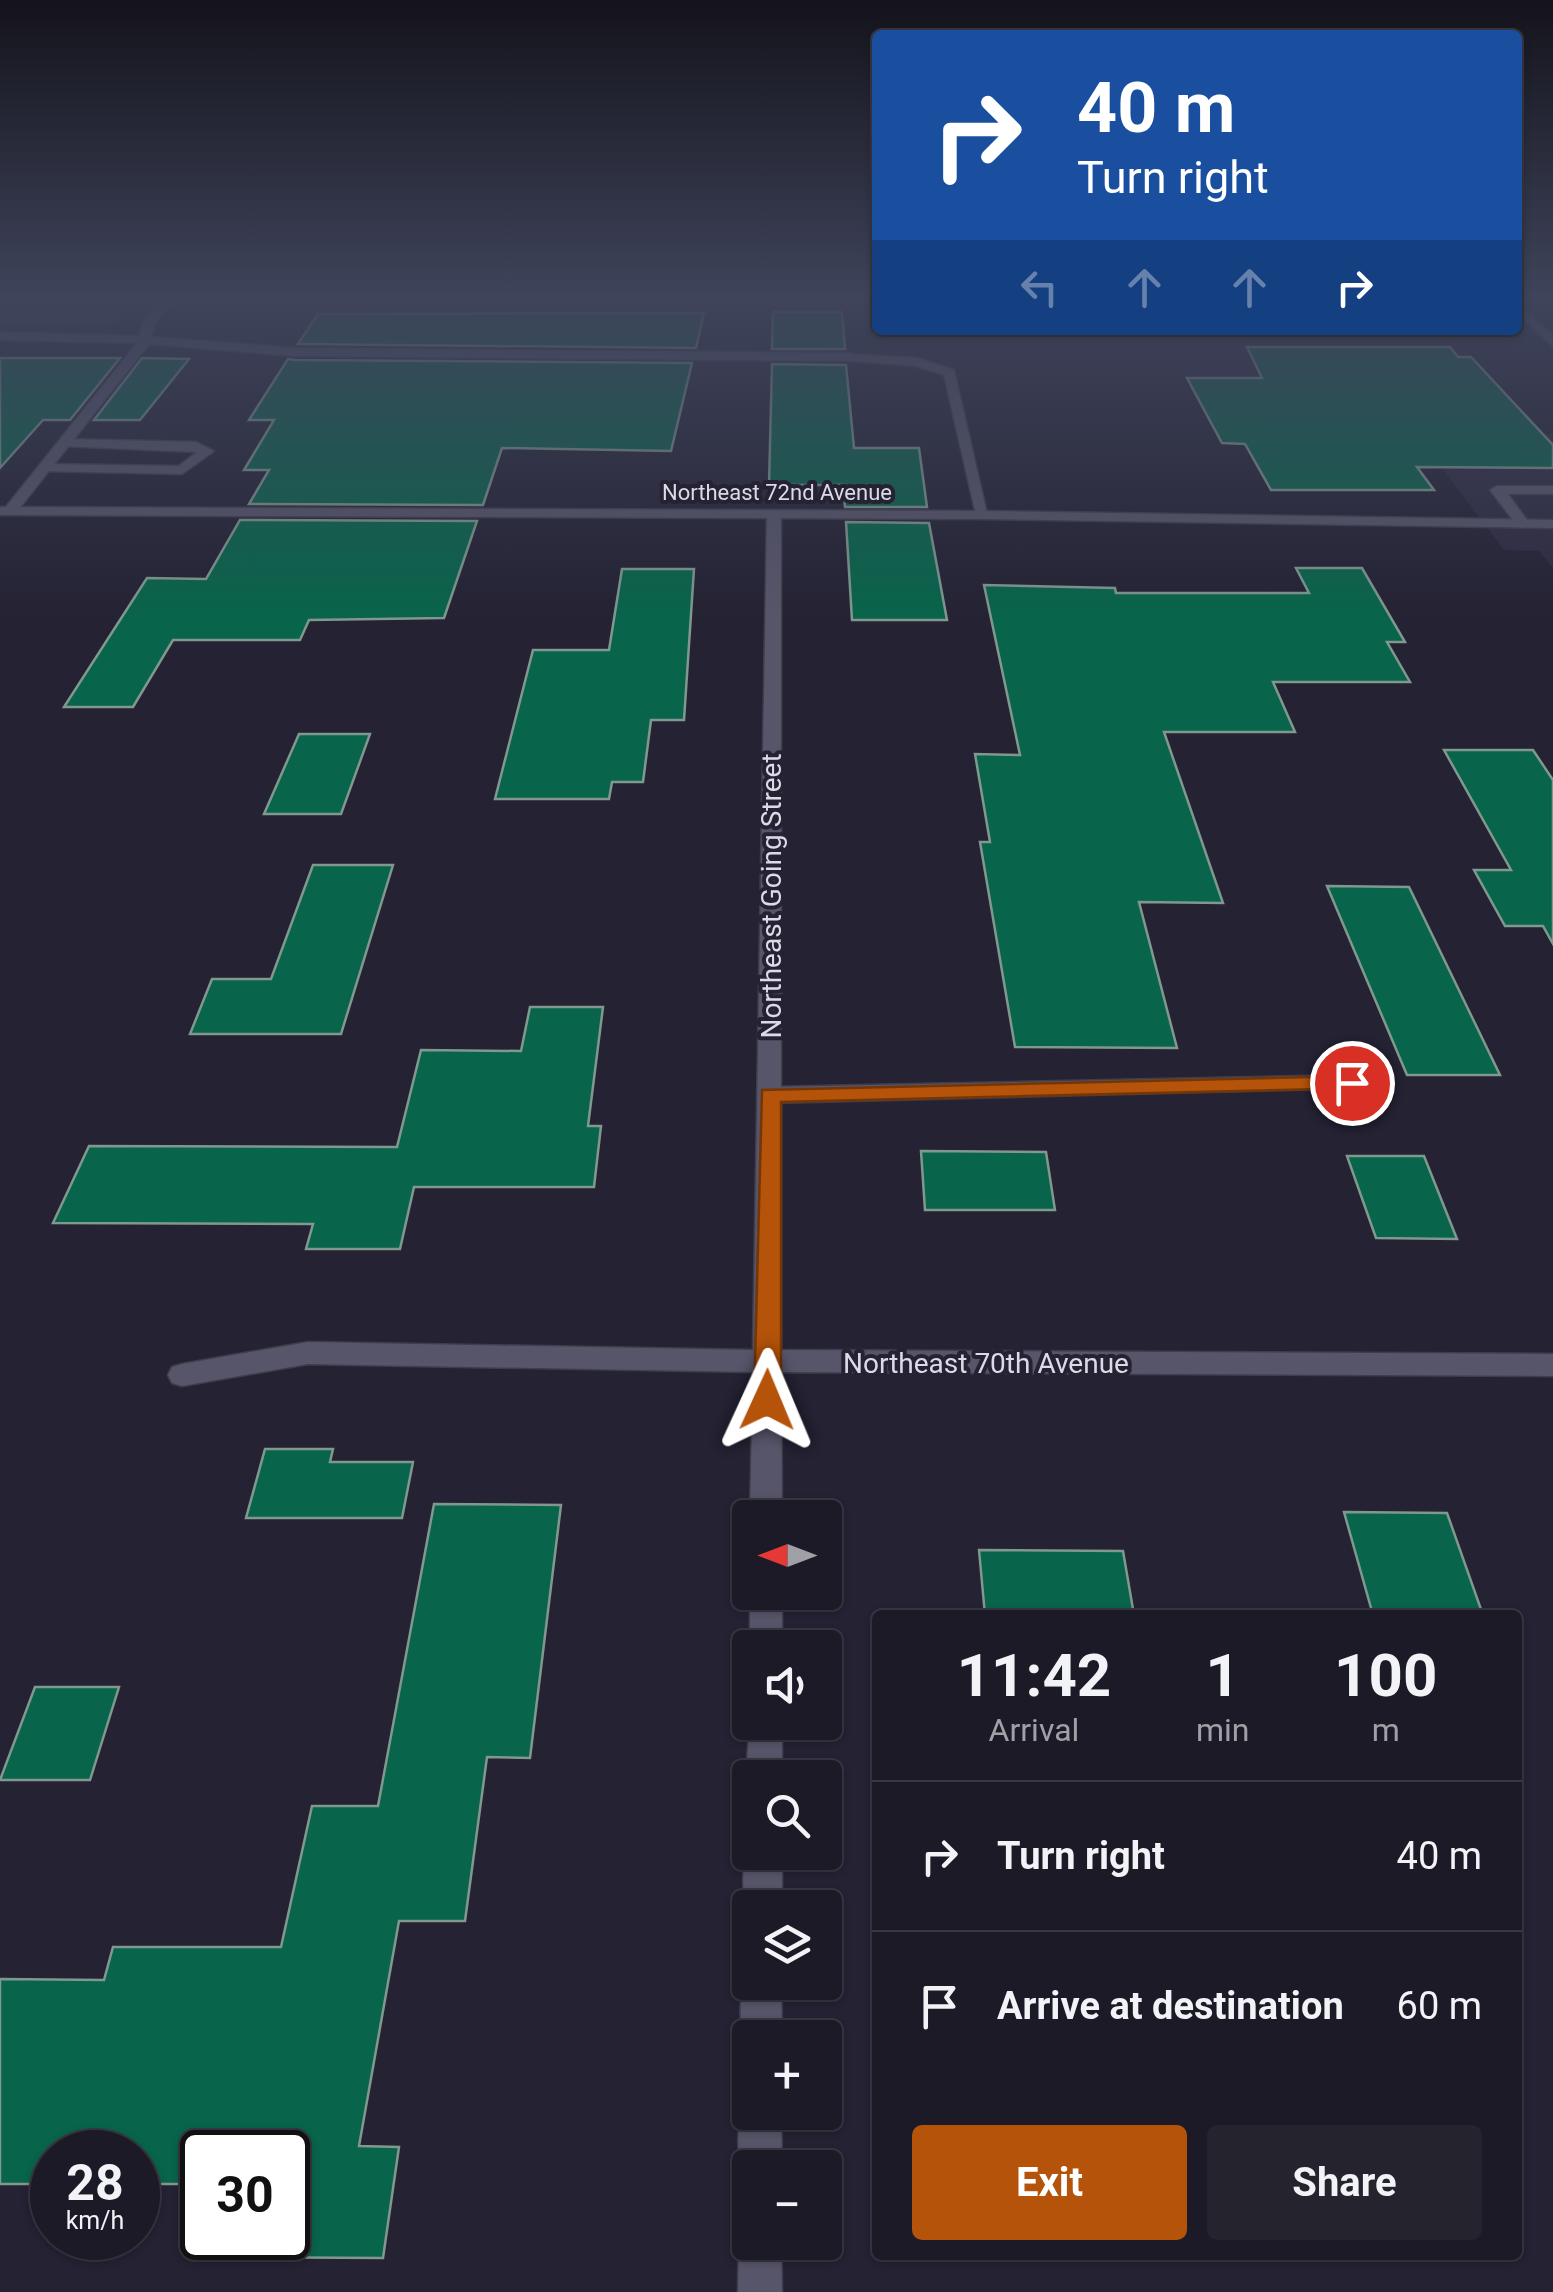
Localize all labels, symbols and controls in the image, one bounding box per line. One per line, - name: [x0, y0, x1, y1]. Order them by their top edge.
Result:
- text: 40 m: [1077, 67, 1235, 149]
- icon: right: [912, 70, 1042, 200]
- text: Turn right: [1077, 151, 1269, 204]
- icon: left: [1012, 260, 1067, 315]
- icon: ahead: [1117, 260, 1172, 315]
- icon: ahead: [1222, 260, 1277, 315]
- icon: right: [1327, 260, 1382, 315]
- street label: Northeast 72nd Avenue: [662, 480, 892, 505]
- street label: Northeast Going Street: [755, 753, 788, 1039]
- pin: [1310, 1041, 1395, 1126]
- icon: arrive: [1325, 1056, 1380, 1111]
- street label: Northeast 70th Avenue: [843, 1347, 1129, 1380]
- position arrow: [715, 1348, 819, 1452]
- north arrow: [732, 1500, 842, 1610]
- map controls: [732, 1500, 842, 2260]
- button: sound: [732, 1630, 842, 1740]
- text: 11:42: [957, 1640, 1111, 1711]
- text: 1: [1205, 1640, 1240, 1711]
- text: 100: [1334, 1640, 1437, 1711]
- text: Arrival: [989, 1711, 1079, 1749]
- text: min: [1196, 1711, 1249, 1749]
- text: m: [1372, 1711, 1400, 1749]
- button: search: [732, 1760, 842, 1870]
- icon: right: [912, 1829, 967, 1884]
- text: Turn right: [997, 1834, 1165, 1878]
- text: 40 m: [1397, 1834, 1482, 1878]
- button: layers: [732, 1890, 842, 2000]
- icon: arrive: [912, 1979, 967, 2034]
- text: Arrive at destination: [997, 1984, 1344, 2028]
- text: 60 m: [1397, 1984, 1482, 2028]
- button: +: [732, 2020, 842, 2130]
- button: Exit: [912, 2125, 1187, 2240]
- button: Share: [1207, 2125, 1482, 2240]
- speed limit sign: 30: [180, 2130, 310, 2260]
- button: −: [732, 2150, 842, 2260]
- text: 28: [66, 2154, 124, 2212]
- text: km/h: [66, 2206, 124, 2235]

